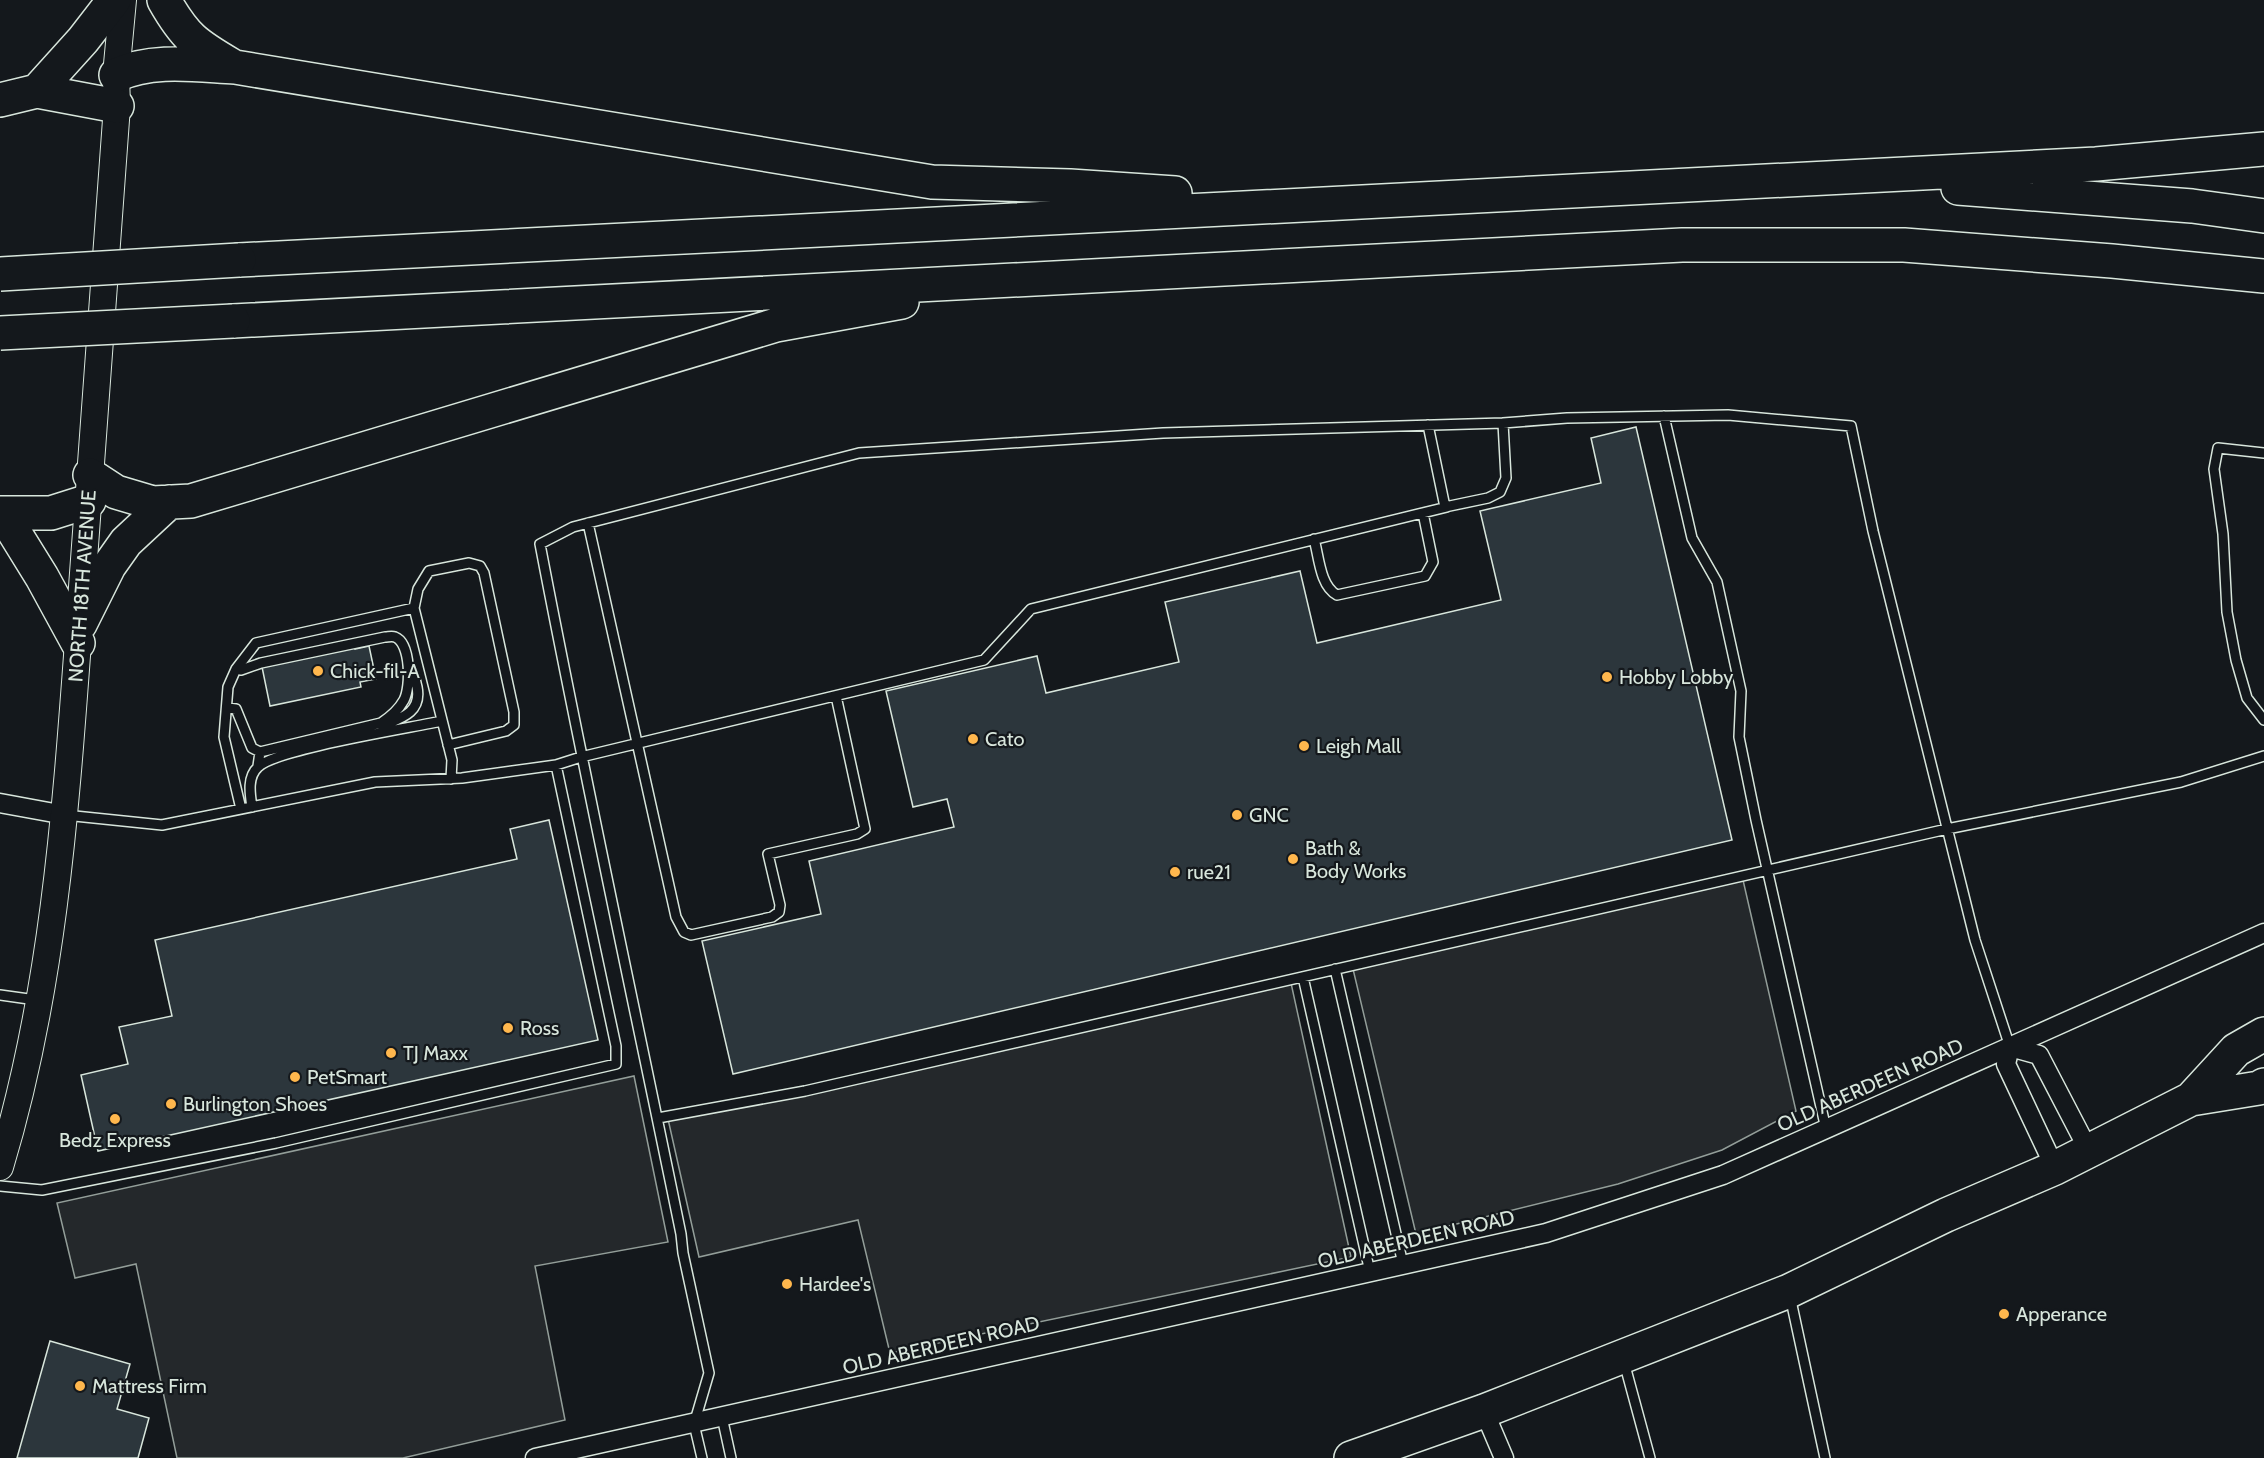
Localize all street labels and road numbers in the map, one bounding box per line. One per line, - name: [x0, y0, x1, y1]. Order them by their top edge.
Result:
- street label: NORTH 18TH AVENUE: [63, 489, 101, 683]
- street label: OLD ABERDEEN ROAD: [1773, 1033, 1967, 1137]
- street label: OLD ABERDEEN ROAD: [1315, 1205, 1517, 1273]
- street label: OLD ABERDEEN ROAD: [840, 1311, 1042, 1379]

